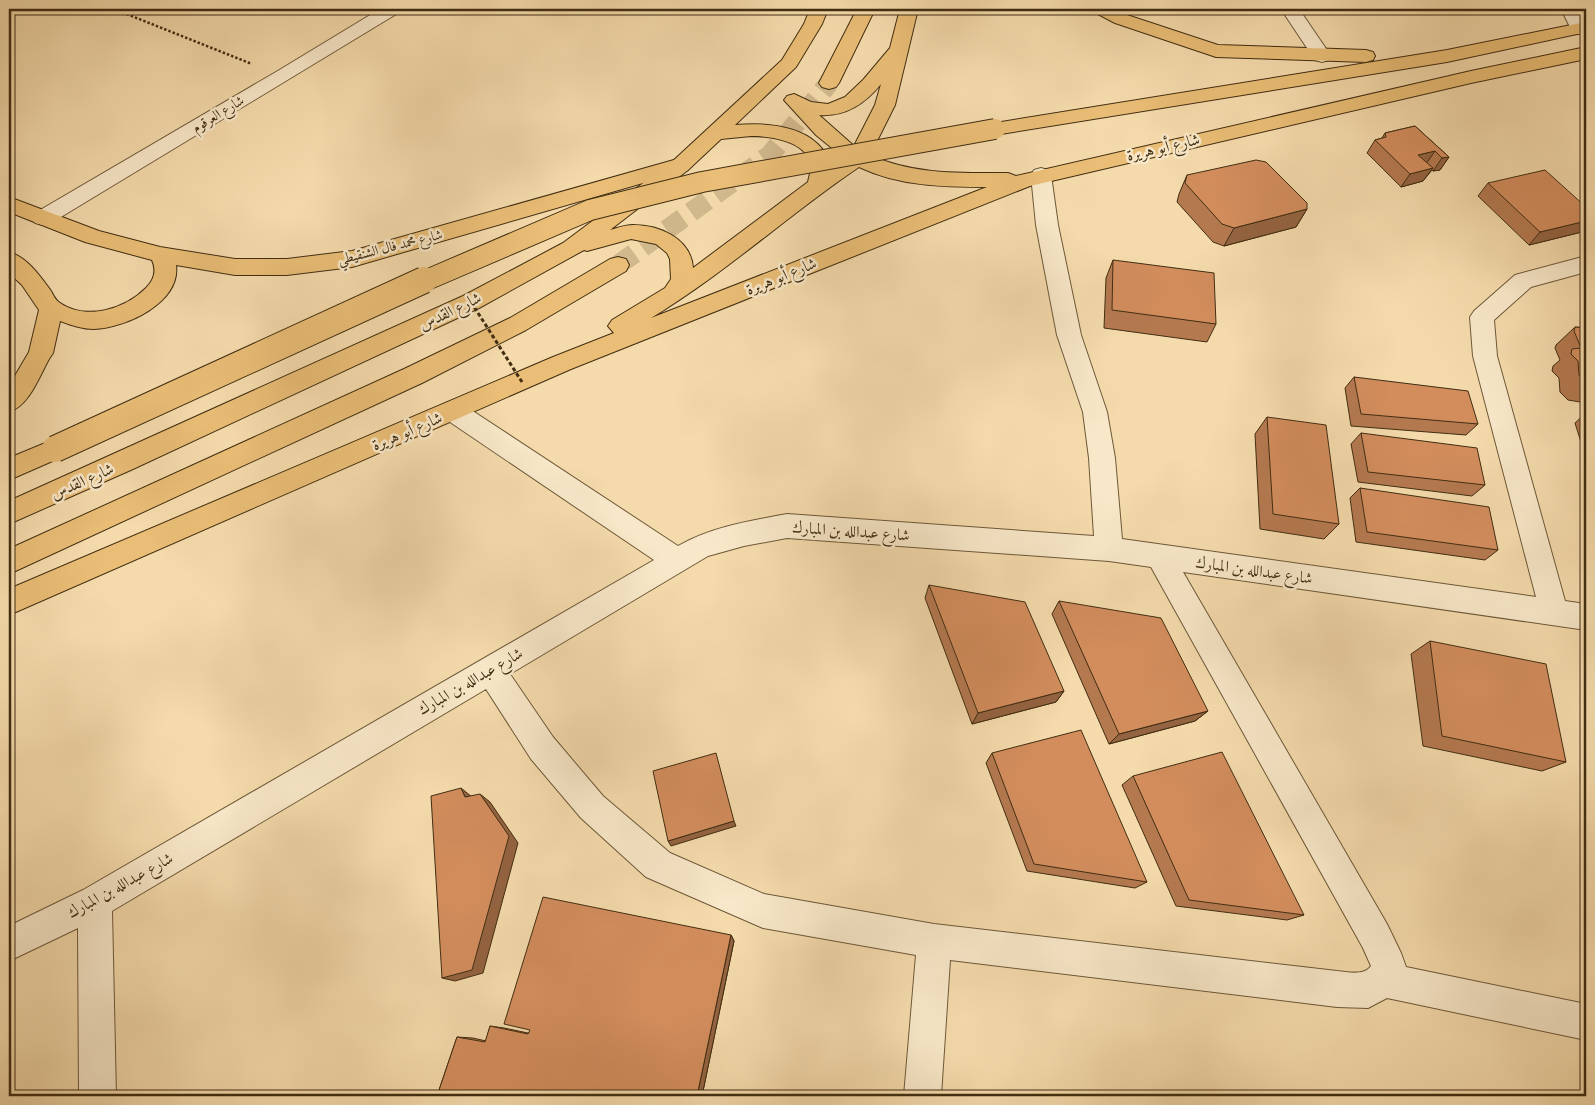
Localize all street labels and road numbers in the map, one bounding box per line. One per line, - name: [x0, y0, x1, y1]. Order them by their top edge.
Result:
- street label: شارع العرقوم: [189, 92, 249, 140]
- street label: شارع أبو هريرة: [1124, 127, 1202, 169]
- street label: شارع محمد فال الشنقيطي: [336, 226, 445, 272]
- street label: شارع أبو هريرة: [742, 251, 821, 302]
- street label: شارع القدس: [416, 288, 486, 338]
- street label: شارع أبو هريرة: [368, 406, 447, 458]
- street label: شارع القدس: [48, 459, 118, 507]
- street label: شارع عبدالله بن المبارك: [791, 517, 910, 549]
- street label: شارع عبدالله بن المبارك: [1194, 552, 1314, 592]
- street label: شارع عبدالله بن المبارك: [414, 643, 528, 722]
- street label: شارع عبدالله بن المبارك: [64, 848, 178, 925]

